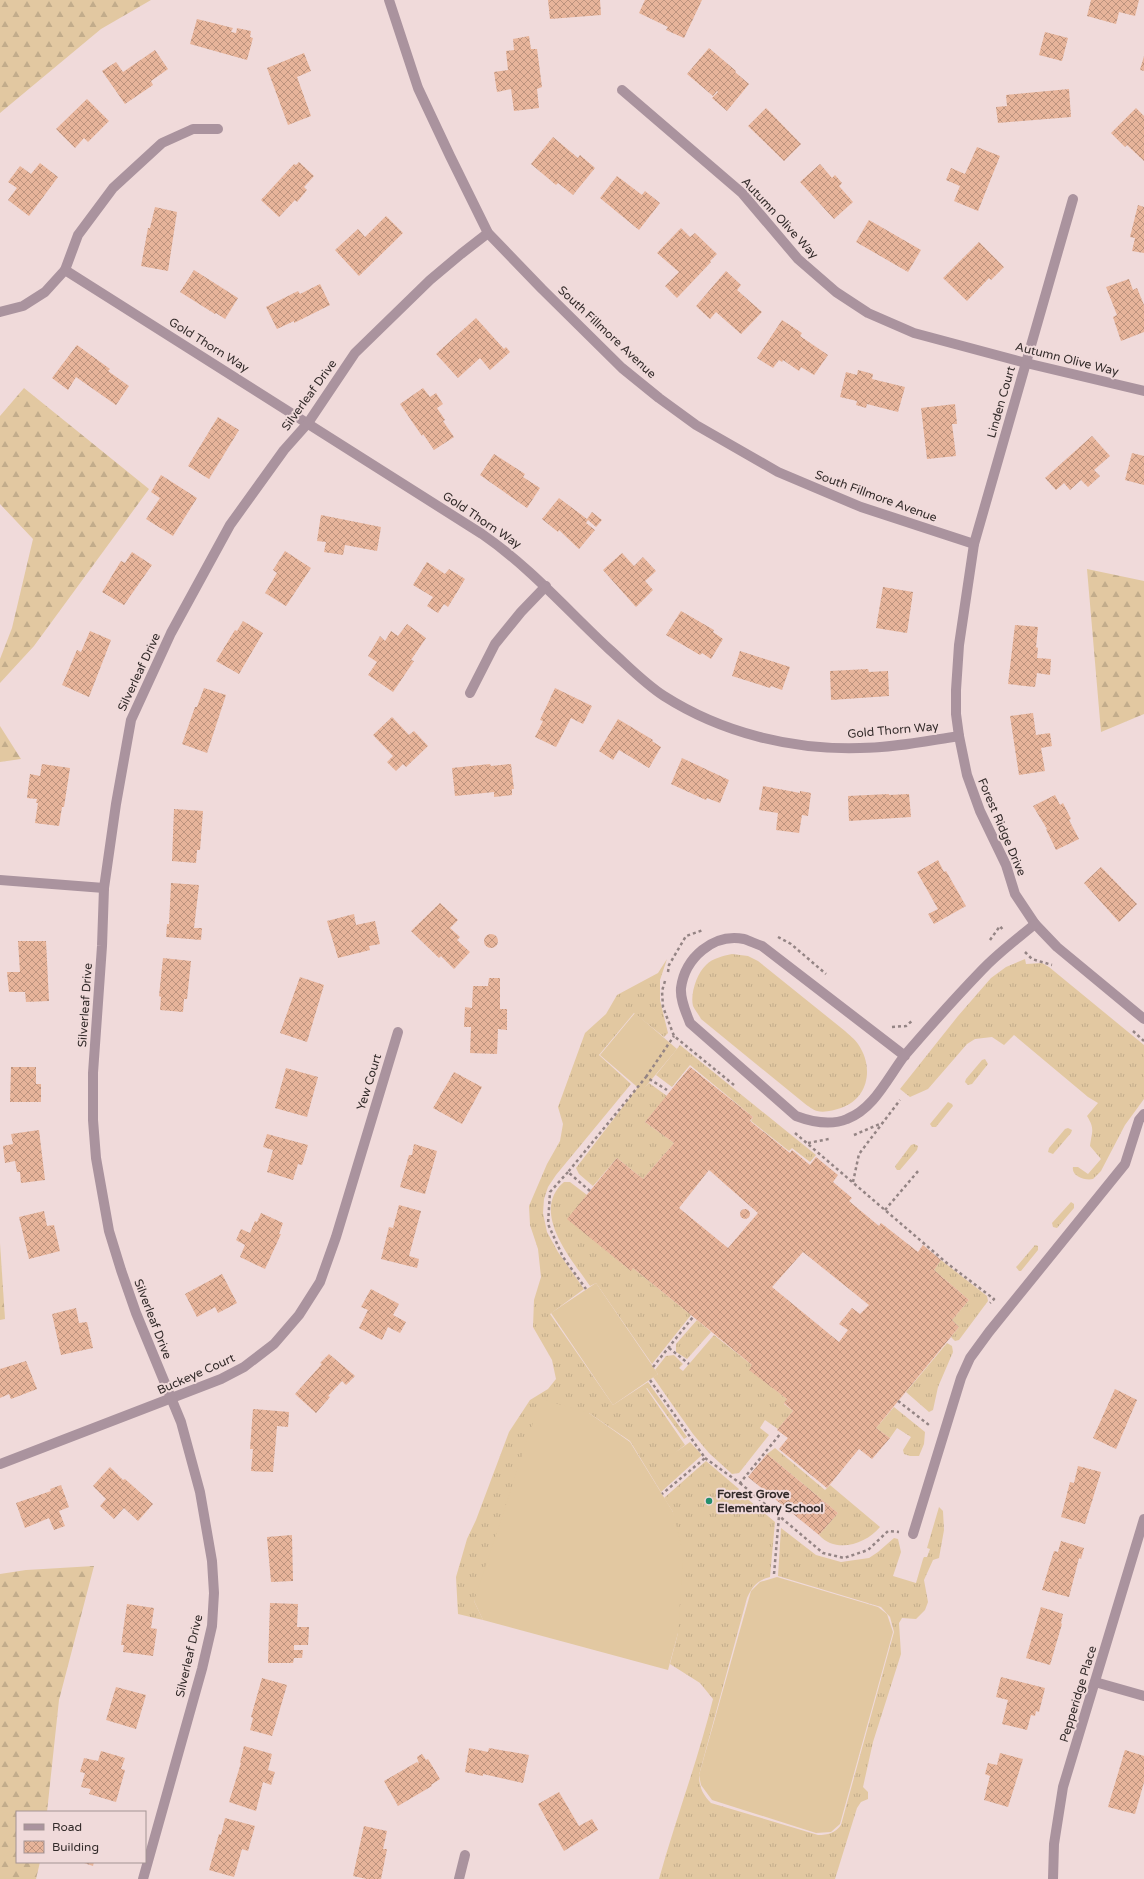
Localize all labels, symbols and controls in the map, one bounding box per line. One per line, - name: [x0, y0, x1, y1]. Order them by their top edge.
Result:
- street label: Autumn Olive Way: [739, 174, 822, 262]
- street label: South Fillmore Avenue: [555, 283, 659, 381]
- street label: Gold Thorn Way: [166, 315, 252, 376]
- street label: Autumn Olive Way: [1014, 339, 1121, 379]
- street label: Silverleaf Drive: [278, 357, 340, 433]
- street label: Linden Court: [984, 364, 1018, 439]
- street label: South Fillmore Avenue: [813, 467, 939, 525]
- street label: Gold Thorn Way: [440, 489, 524, 552]
- street label: Silverleaf Drive: [115, 631, 163, 713]
- street label: Gold Thorn Way: [847, 719, 940, 741]
- street label: Forest Ridge Drive: [975, 776, 1029, 878]
- street label: Silverleaf Drive: [75, 962, 95, 1048]
- street label: Yew Court: [354, 1052, 384, 1112]
- street label: Silverleaf Drive: [131, 1277, 175, 1361]
- street label: Buckeye Court: [155, 1350, 237, 1397]
- place label: Forest Grove Elementary School: [717, 1487, 824, 1516]
- marker: Forest Grove Elementary School: [704, 1496, 714, 1506]
- street label: Silverleaf Drive: [173, 1613, 205, 1699]
- street label: Pepperidge Place: [1057, 1644, 1099, 1744]
- legend: [16, 1811, 146, 1863]
- text: Road: [52, 1820, 82, 1834]
- text: Building: [52, 1840, 99, 1854]

